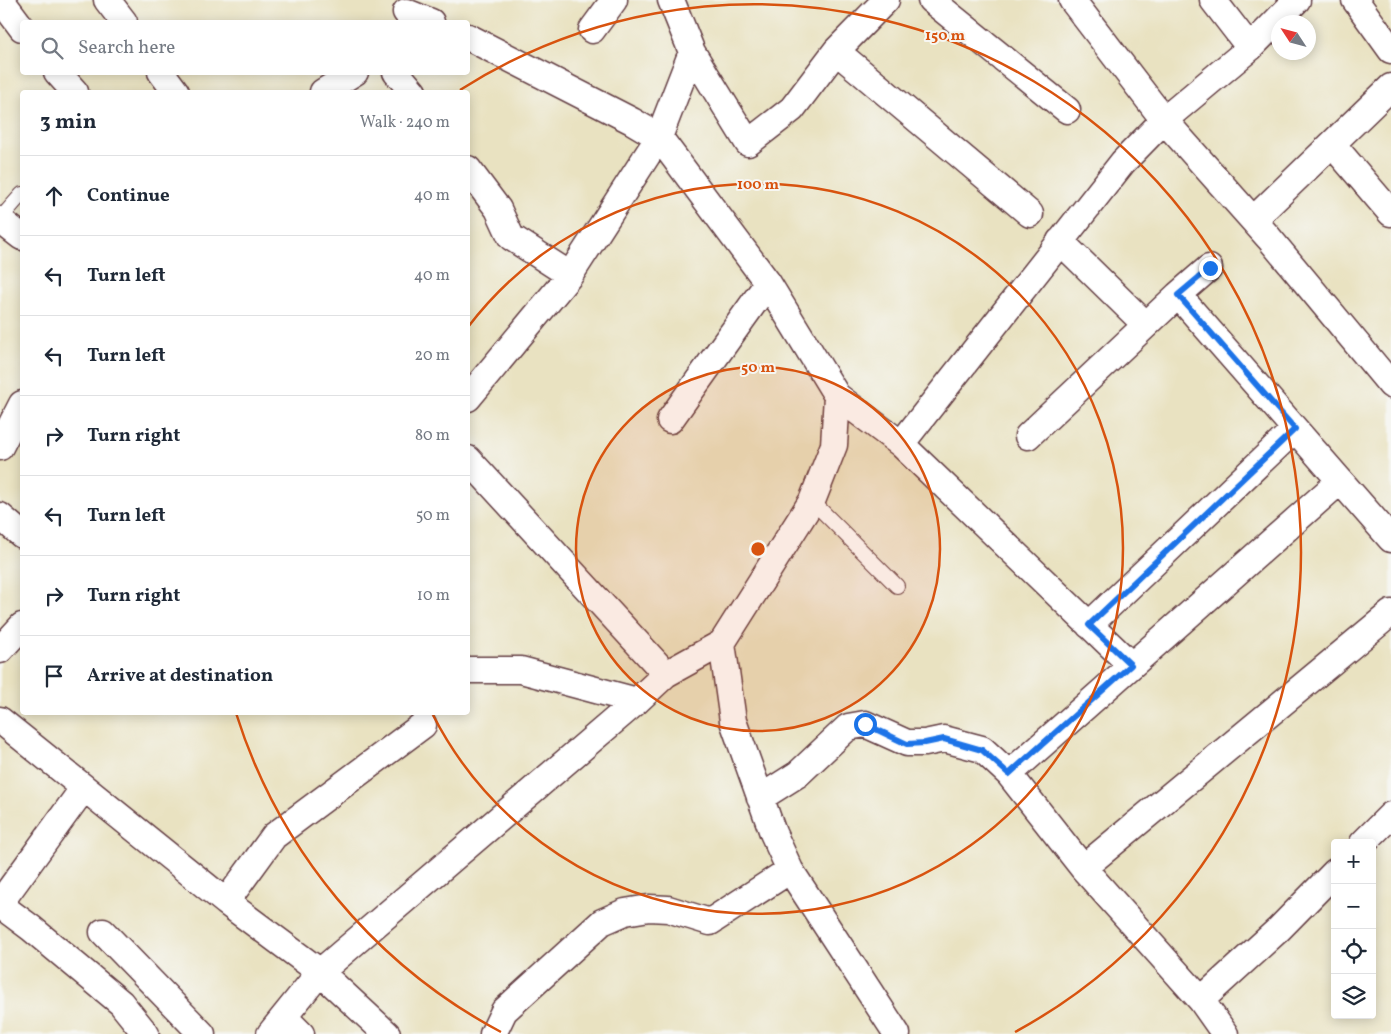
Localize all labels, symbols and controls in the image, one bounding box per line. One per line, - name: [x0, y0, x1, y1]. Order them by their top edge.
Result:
- north arrow: [1271, 15, 1316, 60]
- search box: [20, 20, 470, 75]
- text: 150 m: [925, 26, 965, 47]
- icon: search: [38, 34, 66, 62]
- text: Search here: [78, 35, 175, 61]
- text: 3 min: [40, 108, 96, 137]
- text: Walk · 240 m: [360, 112, 450, 134]
- text: 100 m: [737, 175, 780, 196]
- icon: ahead: [40, 182, 68, 210]
- text: Continue: [87, 183, 170, 209]
- text: 40 m: [414, 185, 450, 207]
- route end: [1199, 257, 1222, 280]
- icon: left: [40, 262, 68, 290]
- text: Turn left: [87, 263, 166, 289]
- text: 40 m: [414, 265, 450, 287]
- icon: left: [40, 342, 68, 370]
- text: Turn left: [87, 343, 166, 369]
- text: 20 m: [415, 345, 450, 367]
- text: 50 m: [741, 358, 775, 379]
- icon: right: [40, 422, 68, 450]
- text: Turn right: [87, 423, 180, 449]
- text: 80 m: [415, 425, 450, 447]
- icon: left: [40, 502, 68, 530]
- text: Turn left: [87, 503, 166, 529]
- text: 50 m: [416, 505, 450, 527]
- centre of rings: [749, 540, 767, 558]
- icon: right: [40, 582, 68, 610]
- text: Turn right: [87, 583, 180, 609]
- text: 10 m: [417, 585, 450, 607]
- icon: arrive: [40, 662, 68, 690]
- text: Arrive at destination: [87, 663, 273, 689]
- route start: [854, 713, 877, 736]
- map controls: [1331, 839, 1376, 1019]
- button: +: [1331, 839, 1376, 884]
- button: −: [1331, 884, 1376, 929]
- button: locate: [1331, 929, 1376, 974]
- button: layers: [1331, 974, 1376, 1019]

